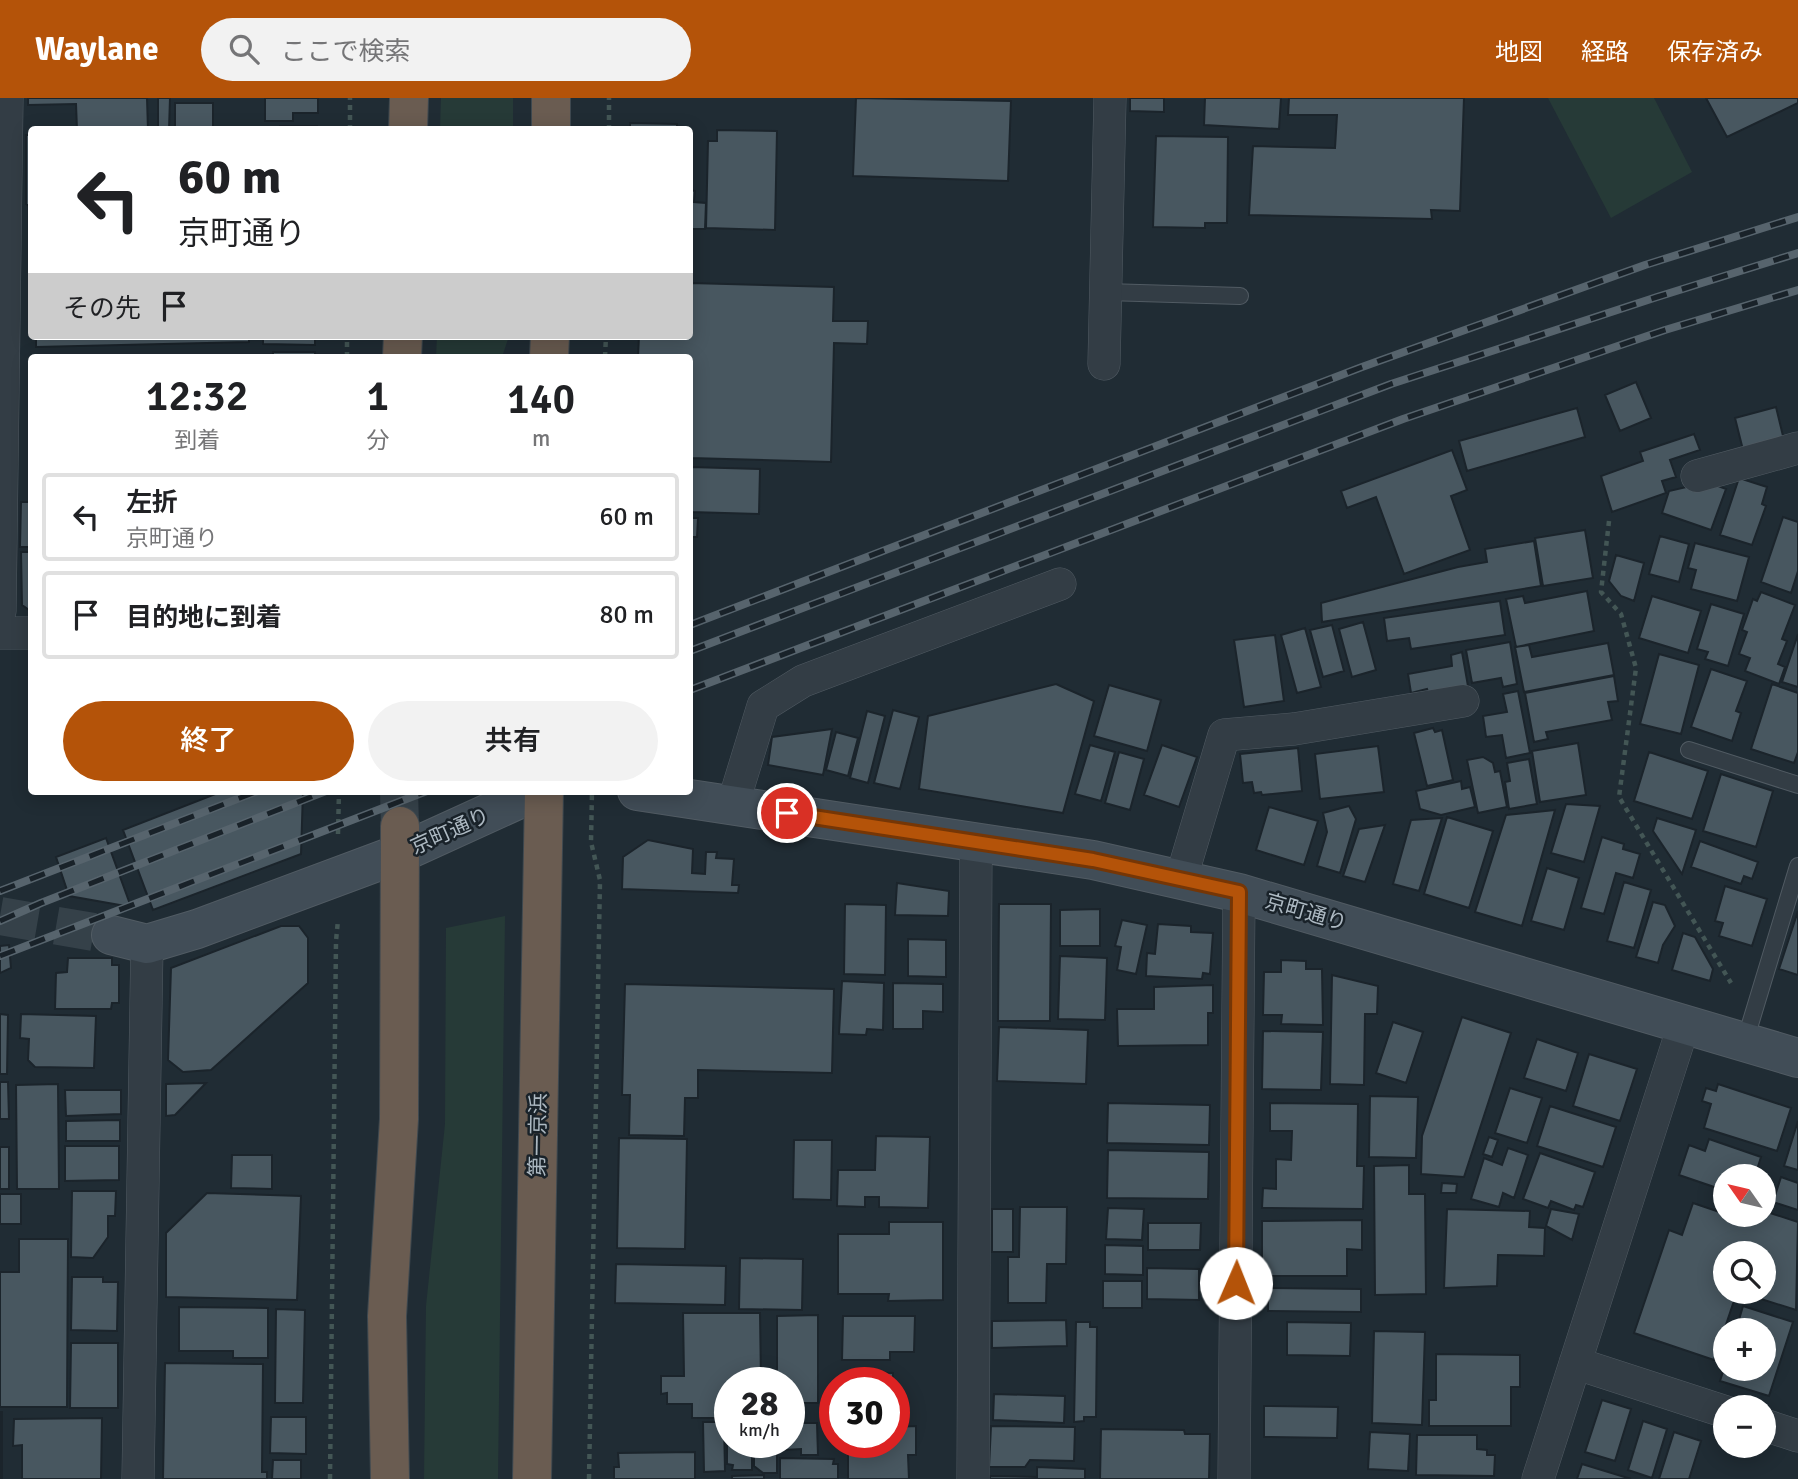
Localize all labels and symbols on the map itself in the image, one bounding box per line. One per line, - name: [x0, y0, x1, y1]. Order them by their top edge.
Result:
- pin: [757, 783, 817, 843]
- street label: 京町通り: [406, 802, 494, 860]
- street label: 京町通り: [1262, 888, 1350, 936]
- street label: 第一京浜: [524, 1093, 552, 1177]
- north arrow: [1713, 1164, 1776, 1227]
- position arrow: [1199, 1246, 1273, 1320]
- speed limit sign: 30: [819, 1367, 910, 1458]

